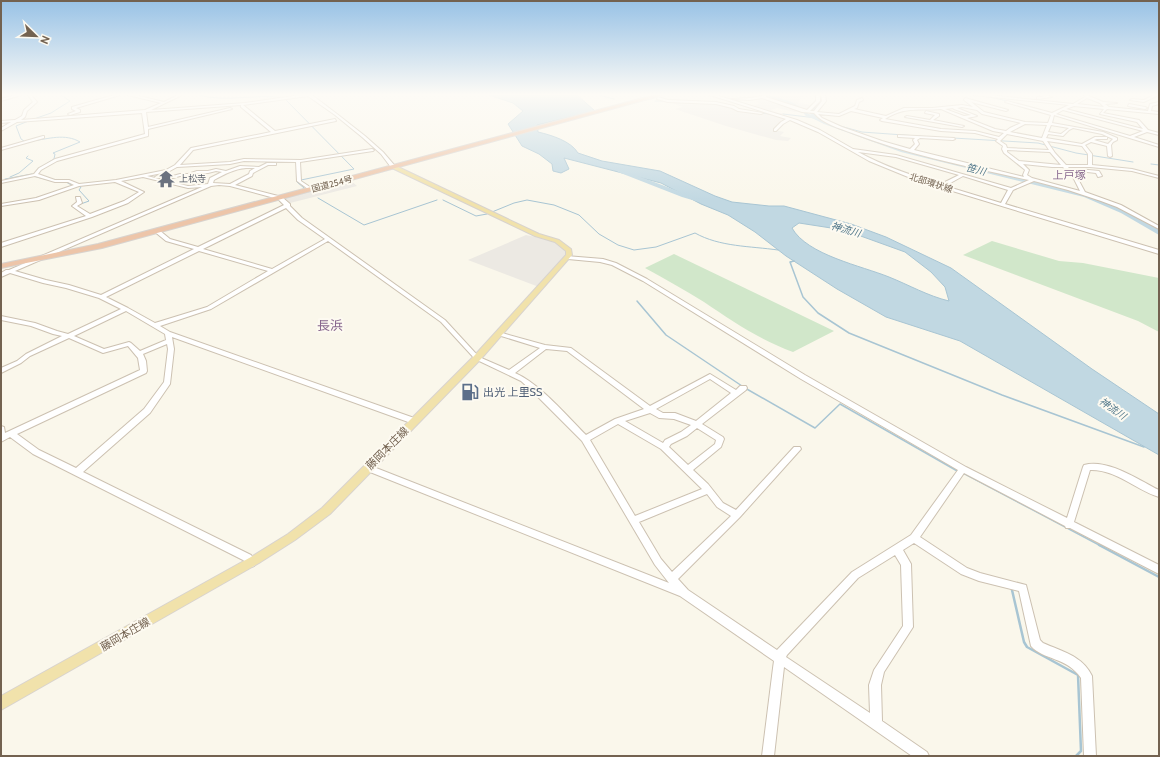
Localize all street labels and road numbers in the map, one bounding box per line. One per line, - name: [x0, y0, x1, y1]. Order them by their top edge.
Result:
- street label: 北部環状線: [908, 170, 955, 195]
- street label: 国道254号: [310, 173, 353, 194]
- street label: 藤岡本庄線: [363, 424, 411, 472]
- street label: 藤岡本庄線: [98, 614, 152, 654]

